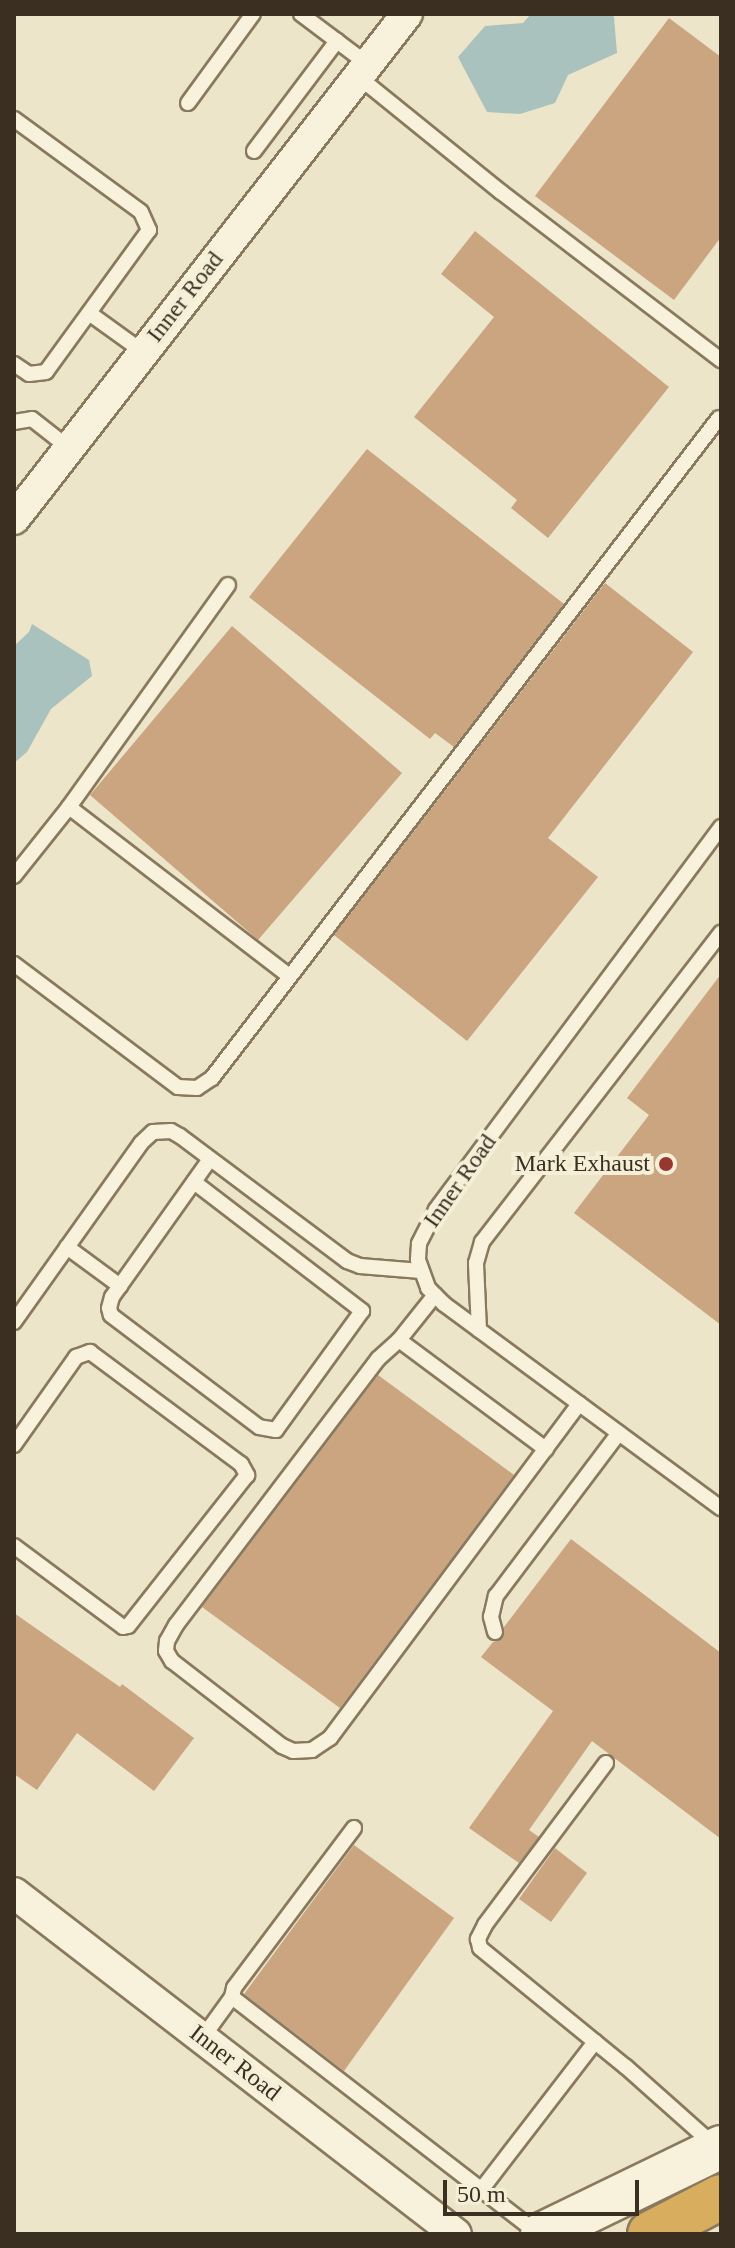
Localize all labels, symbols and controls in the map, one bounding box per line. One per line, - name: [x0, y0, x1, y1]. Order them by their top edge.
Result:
- street label: Inner Road: [141, 246, 229, 348]
- street label: Inner Road: [417, 1129, 503, 1233]
- place label: Mark Exhaust: [515, 1150, 650, 1178]
- marker: Mark Exhaust: [657, 1155, 675, 1173]
- street label: Inner Road: [184, 2019, 286, 2107]
- scale bar: [447, 2164, 643, 2214]
- text: 50 m: [457, 2181, 506, 2207]

